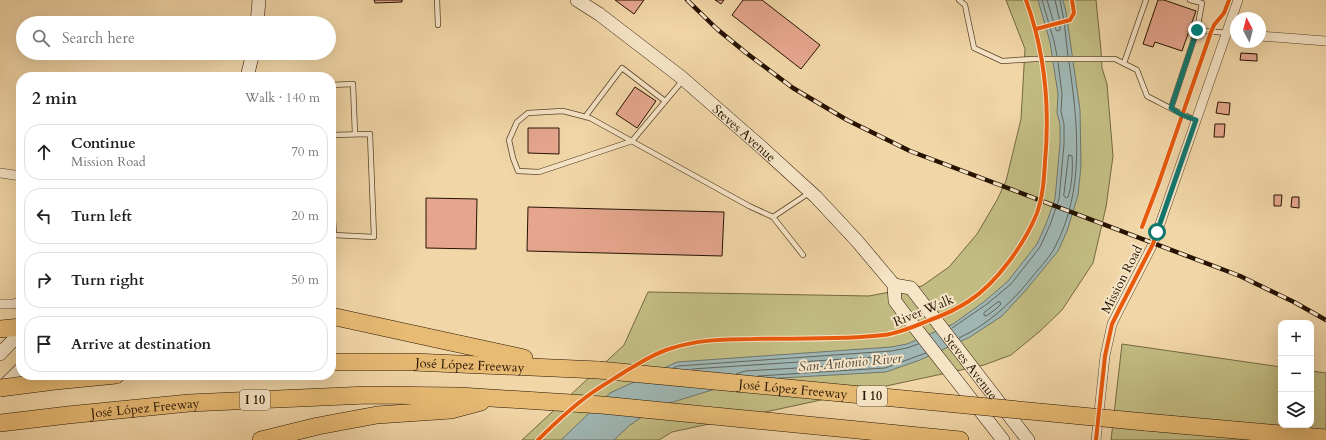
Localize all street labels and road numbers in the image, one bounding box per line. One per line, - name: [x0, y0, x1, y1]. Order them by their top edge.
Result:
- street label: Steves Avenue: [708, 101, 780, 166]
- street label: Mission Road: [1097, 242, 1147, 317]
- street label: River Walk: [891, 291, 956, 331]
- street label: Steves Avenue: [939, 330, 1002, 404]
- street label: José López Freeway: [413, 354, 525, 377]
- street label: José López Freeway: [736, 375, 848, 404]
- road number: I 10: [857, 386, 887, 406]
- road number: I 10: [240, 390, 270, 410]
- street label: José López Freeway: [88, 395, 200, 423]

